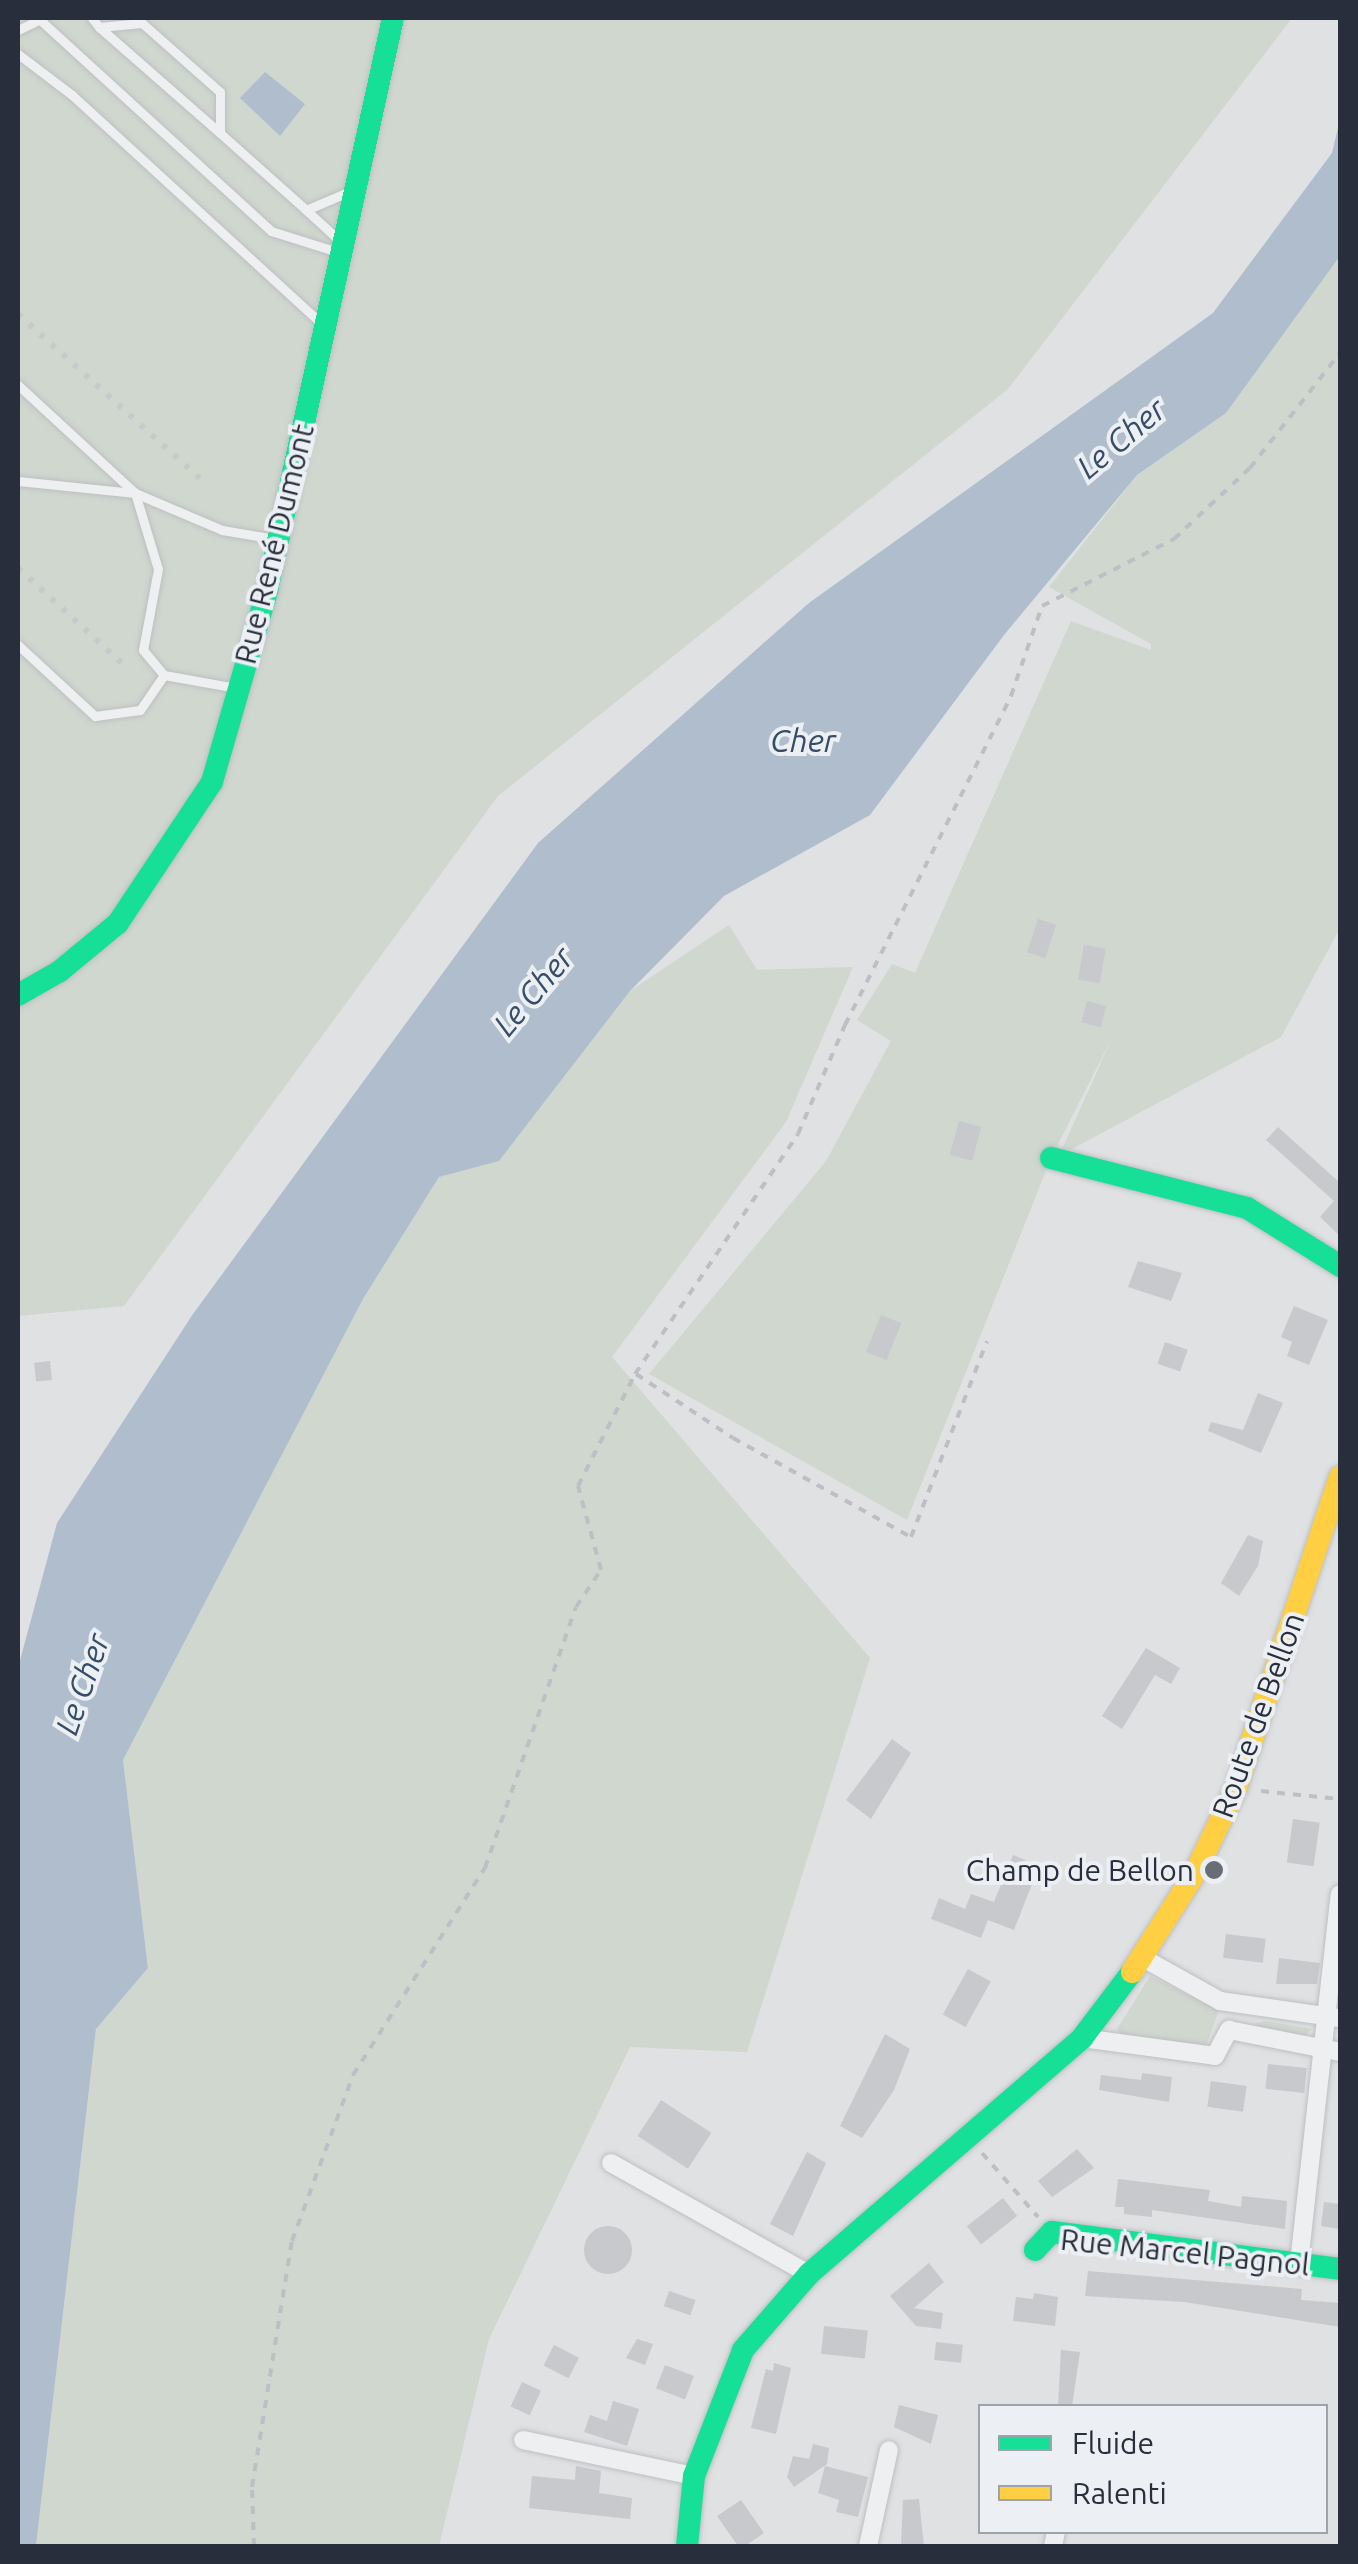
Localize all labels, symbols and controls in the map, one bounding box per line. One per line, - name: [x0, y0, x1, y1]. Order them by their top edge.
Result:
- water label: Le Cher: [1069, 390, 1173, 486]
- street label: Rue René Dumont: [227, 420, 321, 668]
- water label: Cher: [770, 721, 836, 759]
- water label: Le Cher: [485, 939, 581, 1043]
- street label: Route de Bellon: [1204, 1608, 1312, 1822]
- water label: Le Cher: [47, 1629, 117, 1739]
- place label: Champ de Bellon: [966, 1852, 1194, 1888]
- marker: Champ de Bellon: [1203, 1859, 1225, 1881]
- street label: Rue Marcel Pagnol: [1059, 2221, 1311, 2283]
- legend: [978, 2404, 1328, 2534]
- text: Fluide: [1072, 2426, 1154, 2460]
- text: Ralenti: [1072, 2476, 1167, 2510]

